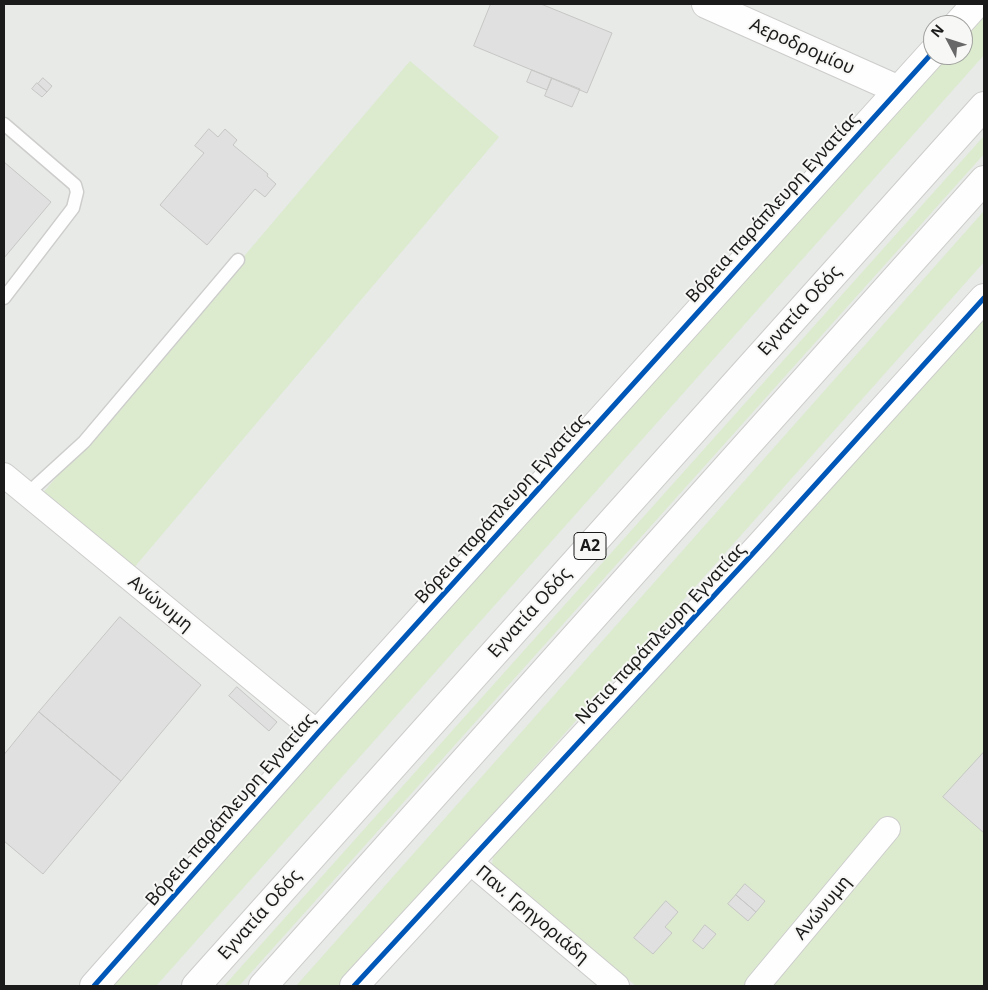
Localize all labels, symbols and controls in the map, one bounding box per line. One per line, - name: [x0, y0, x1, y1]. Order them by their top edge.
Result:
- street label: Αεροδρομίου: [746, 14, 858, 80]
- north arrow: [923, 15, 973, 65]
- text: N: [926, 20, 948, 41]
- street label: Βόρεια παράπλευρη Εγνατίας: [682, 108, 864, 308]
- street label: Εγνατία Οδός: [754, 261, 846, 361]
- street label: Βόρεια παράπλευρη Εγνατίας: [411, 409, 593, 609]
- road number: Α2: [574, 532, 606, 560]
- street label: Νότια παράπλευρη Εγνατίας: [571, 539, 751, 729]
- street label: Εγνατία Οδός: [484, 563, 576, 663]
- street label: Ανώνυμη: [123, 571, 197, 637]
- street label: Βόρεια παράπλευρη Εγνατίας: [141, 709, 321, 911]
- street label: Παν. Γρηγοριάδη: [471, 861, 593, 969]
- street label: Εγνατία Οδός: [214, 865, 306, 965]
- street label: Ανώνυμη: [790, 872, 856, 944]

